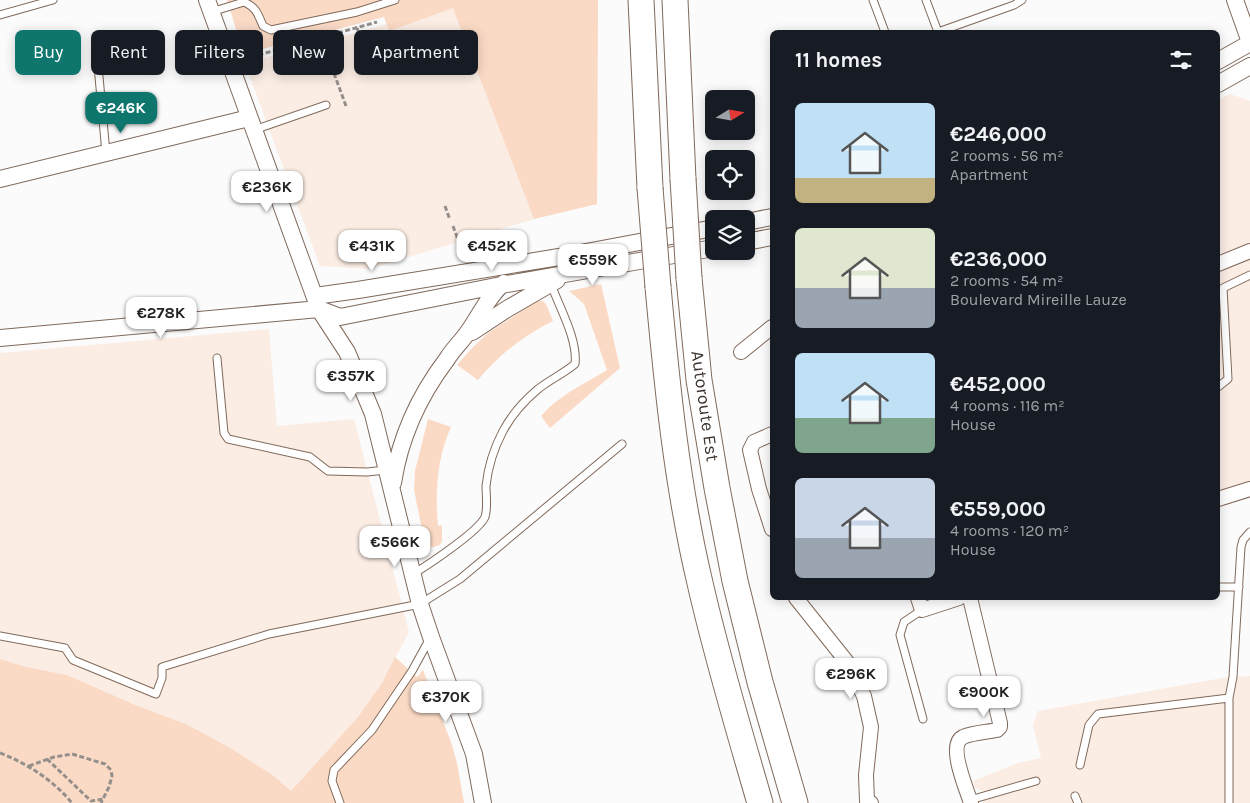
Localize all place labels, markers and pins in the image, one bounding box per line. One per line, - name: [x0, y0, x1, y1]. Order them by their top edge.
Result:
- pin: €246K: [86, 92, 156, 134]
- pin: €236K: [232, 170, 302, 213]
- pin: €431K: [337, 230, 407, 272]
- pin: €452K: [457, 230, 527, 272]
- pin: €559K: [558, 244, 628, 286]
- pin: €278K: [126, 296, 196, 339]
- pin: €357K: [316, 360, 386, 402]
- pin: €566K: [360, 526, 430, 568]
- pin: €296K: [816, 658, 886, 700]
- pin: €900K: [949, 676, 1019, 718]
- pin: €370K: [411, 680, 481, 723]

